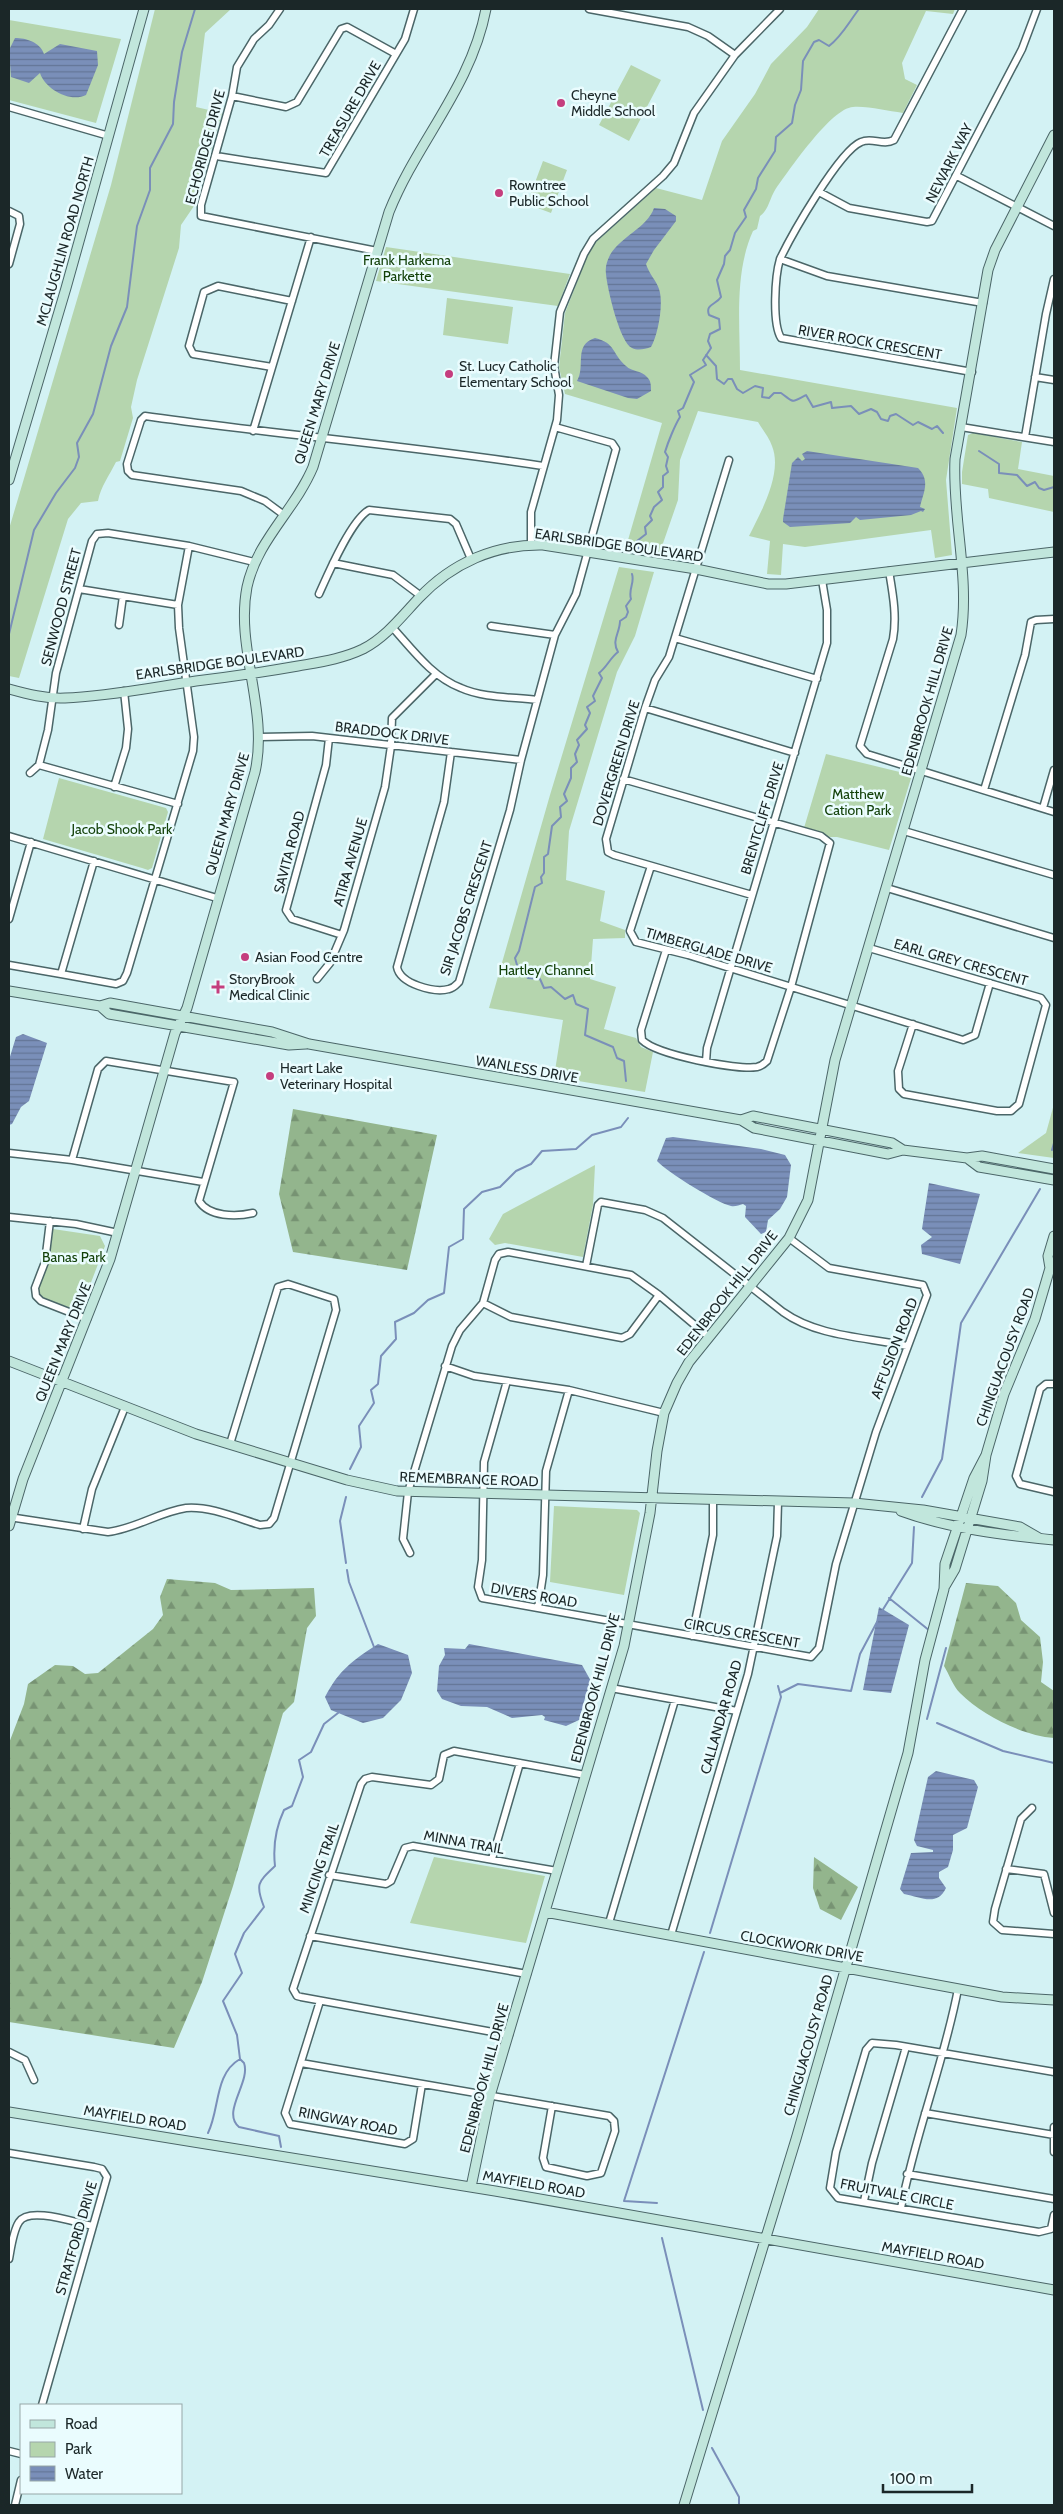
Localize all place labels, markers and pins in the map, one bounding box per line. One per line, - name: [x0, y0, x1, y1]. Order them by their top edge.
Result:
- place label: Cheyne Middle School: [571, 86, 656, 120]
- marker: Cheyne Middle School: [555, 97, 567, 109]
- place label: Rowntree Public School: [509, 176, 589, 210]
- marker: Rowntree Public School: [493, 187, 505, 199]
- place label: St. Lucy Catholic Elementary School: [459, 357, 572, 391]
- marker: St. Lucy Catholic Elementary School: [443, 368, 455, 380]
- place label: Asian Food Centre: [255, 948, 363, 966]
- marker: Asian Food Centre: [239, 951, 251, 963]
- place label: StoryBrook Medical Clinic: [229, 970, 310, 1004]
- marker: StoryBrook Medical Clinic: [211, 980, 225, 994]
- place label: Heart Lake Veterinary Hospital: [280, 1059, 393, 1093]
- marker: Heart Lake Veterinary Hospital: [264, 1070, 276, 1082]

